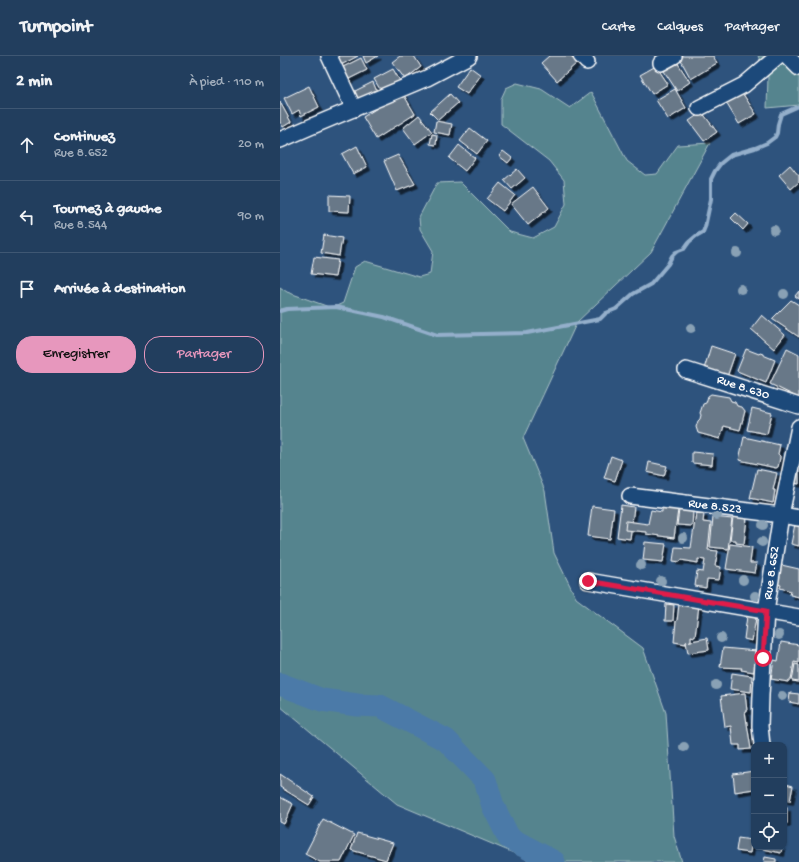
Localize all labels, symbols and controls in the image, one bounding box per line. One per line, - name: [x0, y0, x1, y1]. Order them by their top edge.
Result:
- text: Turnpoint: [20, 16, 92, 39]
- text: Carte: [602, 19, 635, 36]
- text: Calques: [657, 19, 703, 36]
- text: Partager: [725, 19, 779, 36]
- text: 2 min: [16, 72, 52, 92]
- text: À pied · 110 m: [189, 75, 264, 90]
- text: Continuez: [54, 128, 115, 146]
- icon: ahead: [16, 134, 38, 156]
- text: 20 m: [238, 137, 264, 152]
- text: Rue 8.652: [54, 146, 108, 161]
- text: Tournez à gauche: [54, 200, 162, 218]
- icon: left: [16, 206, 38, 228]
- text: 90 m: [238, 209, 264, 224]
- text: Rue 8.544: [54, 218, 107, 233]
- icon: arrive: [16, 278, 38, 300]
- text: Arrivée à destination: [54, 280, 185, 298]
- button: Enregistrer: [16, 336, 136, 373]
- button: Partager: [144, 336, 264, 373]
- street label: Rue 8.630: [715, 372, 772, 404]
- street label: Rue 8.523: [687, 496, 743, 518]
- street label: Rue 8.652: [761, 545, 783, 601]
- route end: [579, 572, 597, 590]
- route start: [754, 649, 772, 667]
- map controls: [751, 742, 787, 850]
- button: +: [751, 742, 787, 778]
- button: −: [751, 778, 787, 814]
- button: locate: [751, 814, 787, 850]

